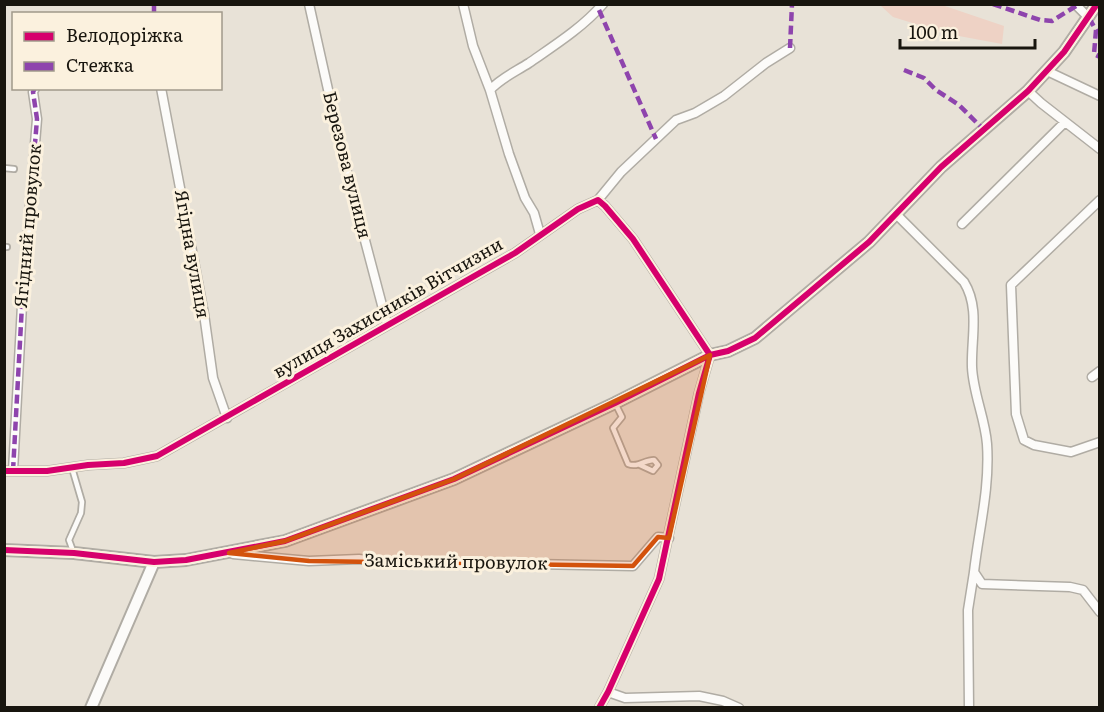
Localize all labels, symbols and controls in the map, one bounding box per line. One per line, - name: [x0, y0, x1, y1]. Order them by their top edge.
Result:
- legend: [12, 12, 222, 90]
- scale bar: [900, 12, 1035, 50]
- text: 100 m: [909, 18, 958, 45]
- text: Велодоріжка: [66, 21, 183, 48]
- text: Стежка: [66, 51, 134, 78]
- street label: Березова вулиця: [317, 88, 380, 241]
- street label: Ягідний провулок: [6, 142, 47, 309]
- street label: Ягідна вулиця: [169, 187, 218, 320]
- street label: вулиця Захисників Вітчизни: [267, 230, 507, 384]
- street label: Заміський провулок: [364, 545, 548, 576]

